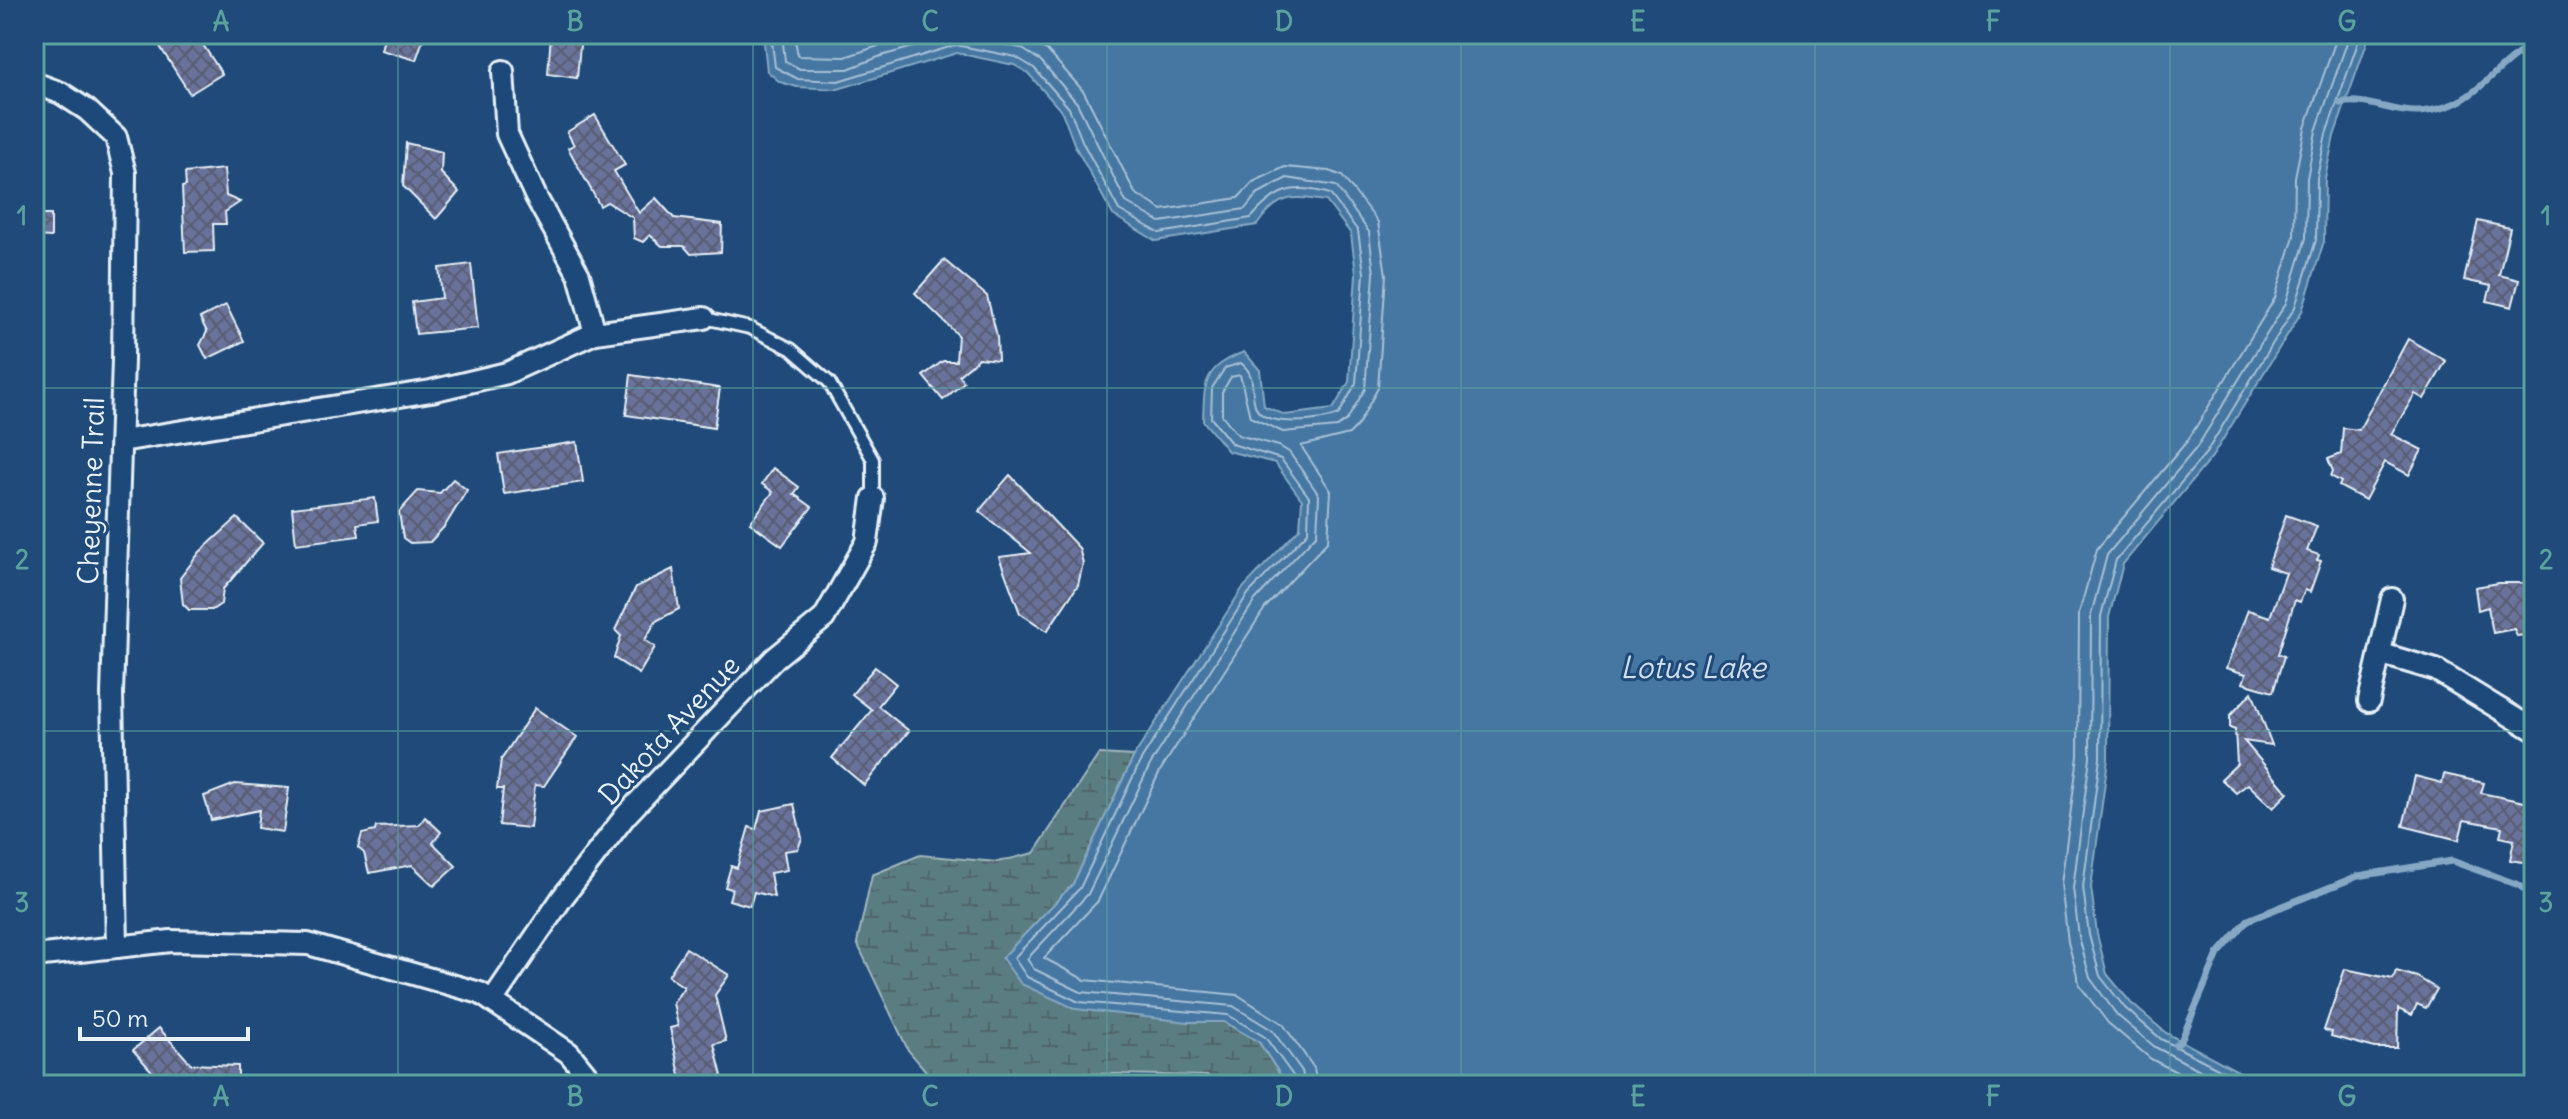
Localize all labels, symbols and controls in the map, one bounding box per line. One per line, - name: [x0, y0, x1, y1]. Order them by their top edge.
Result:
- text: A: [213, 5, 230, 38]
- text: B: [566, 5, 584, 38]
- text: C: [921, 5, 939, 38]
- text: D: [1275, 5, 1293, 38]
- text: E: [1630, 5, 1646, 38]
- text: F: [1986, 5, 2001, 38]
- text: G: [2338, 5, 2357, 38]
- text: 1: [17, 199, 27, 232]
- text: 1: [2541, 199, 2551, 232]
- street label: Cheyenne Trail: [70, 397, 112, 585]
- text: 2: [15, 543, 29, 576]
- text: 2: [2539, 543, 2553, 576]
- street label: Dakota Avenue: [591, 648, 747, 812]
- water label: Lotus Lake: [1620, 648, 1768, 686]
- text: 3: [15, 886, 29, 919]
- text: 3: [2539, 886, 2553, 919]
- scale bar: [80, 991, 248, 1041]
- text: 50 m: [92, 1003, 148, 1033]
- text: A: [213, 1080, 230, 1113]
- text: B: [566, 1080, 584, 1113]
- text: C: [921, 1080, 939, 1113]
- text: D: [1275, 1080, 1293, 1113]
- text: E: [1630, 1080, 1646, 1113]
- text: F: [1986, 1080, 2001, 1113]
- text: G: [2338, 1080, 2357, 1113]

